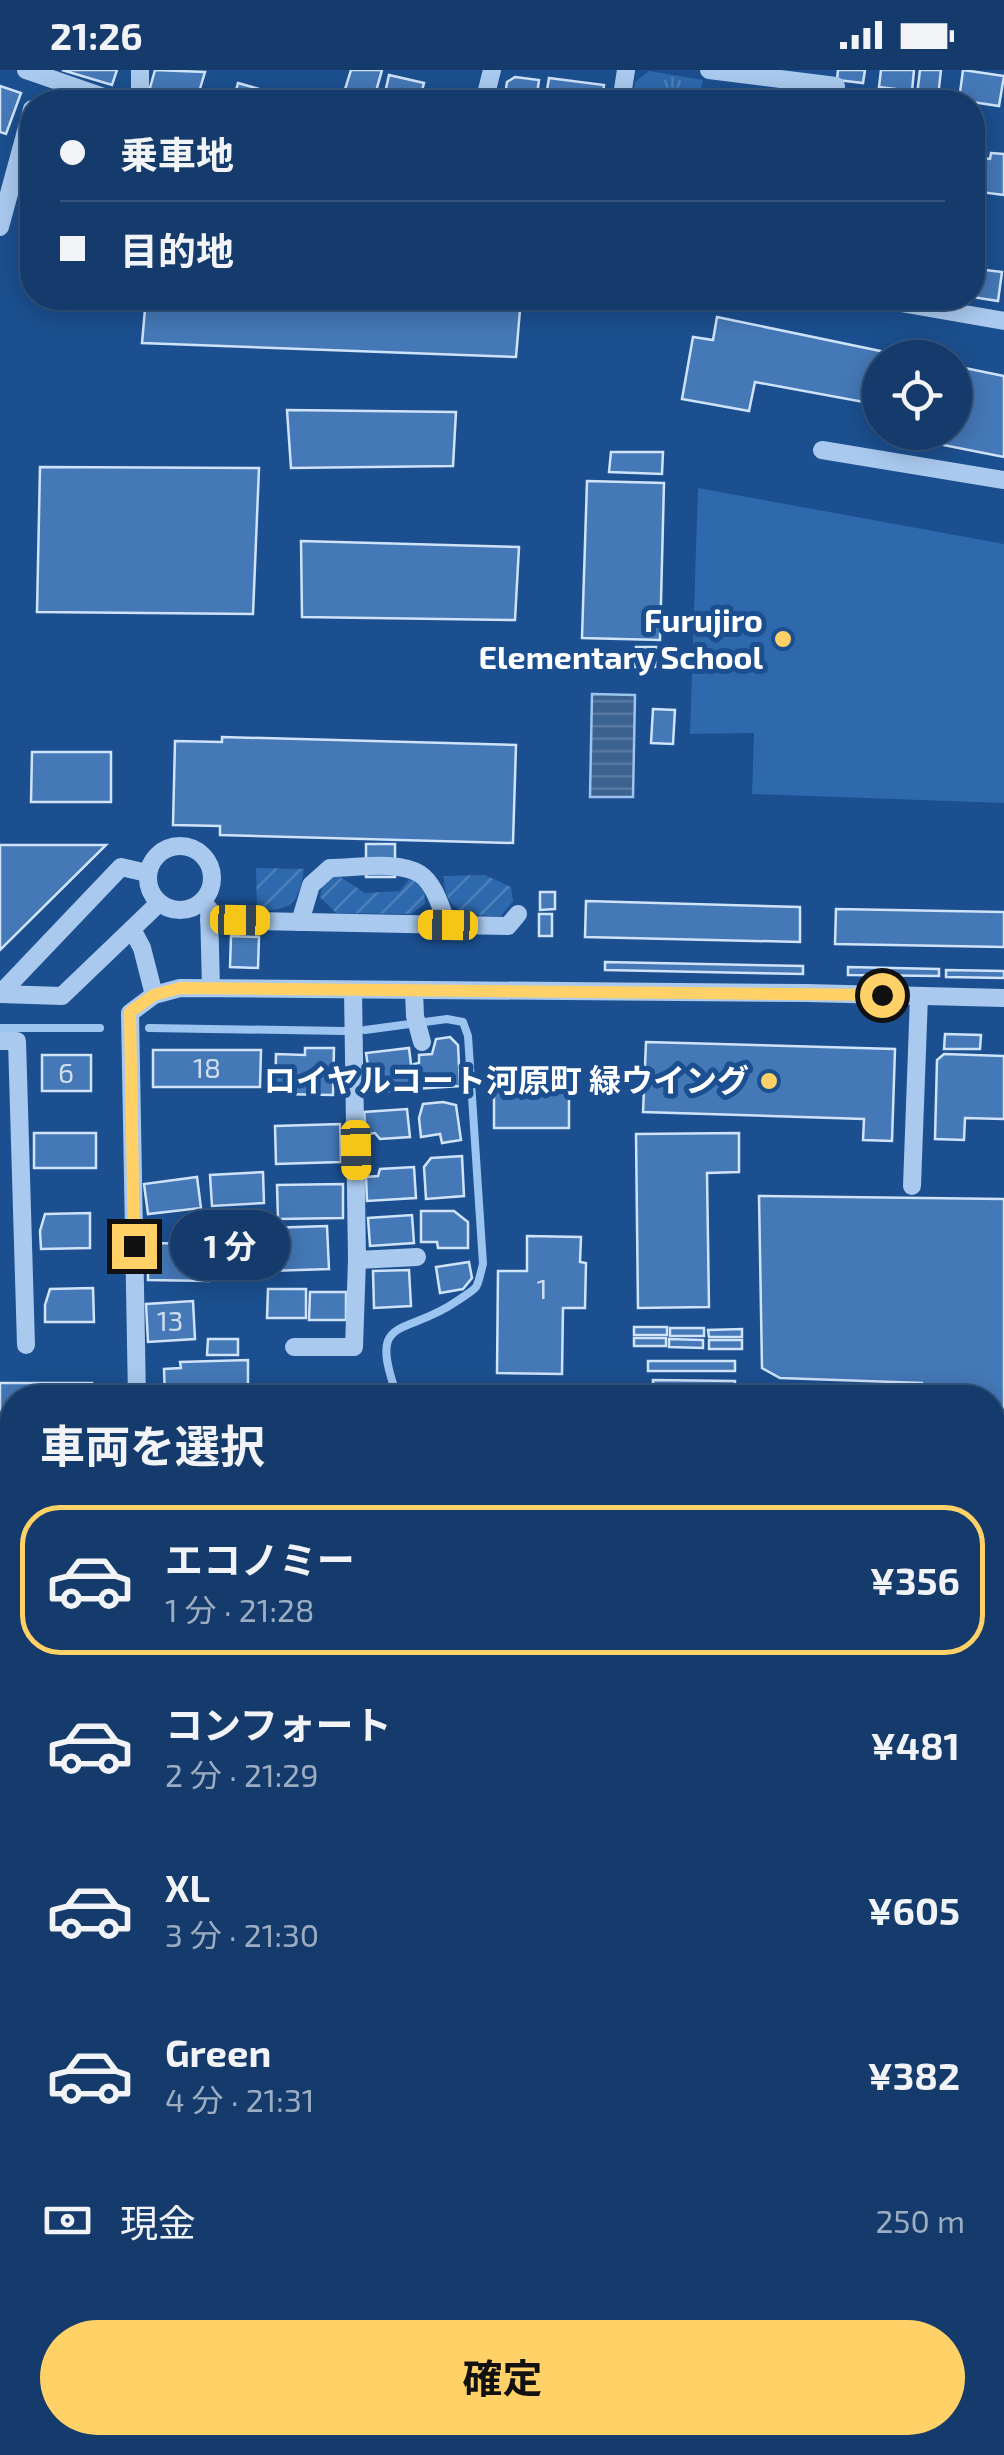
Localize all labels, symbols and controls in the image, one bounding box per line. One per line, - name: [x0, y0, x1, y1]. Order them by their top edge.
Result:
- text: 21:26: [50, 12, 143, 58]
- text: 乗車地: [120, 131, 234, 177]
- text: 目的地: [120, 227, 234, 273]
- map controls: [862, 340, 972, 450]
- button: locate: [862, 340, 972, 450]
- place label: Furujiro Elementary School: [479, 600, 763, 676]
- marker: Furujiro Elementary School: [772, 628, 794, 650]
- car: [210, 904, 270, 936]
- car: [418, 909, 478, 941]
- route start: [860, 973, 905, 1018]
- house number: 18: [193, 1050, 221, 1084]
- house number: 6: [58, 1055, 74, 1089]
- place label: ロイヤルコート河原町 緑ウイング: [264, 1060, 749, 1098]
- marker: ロイヤルコート河原町 緑ウイング: [758, 1070, 780, 1092]
- car: [340, 1120, 372, 1180]
- callout: 1 分: [169, 1211, 289, 1281]
- route end: [112, 1224, 157, 1269]
- text: 1 分: [204, 1226, 256, 1264]
- house number: 1: [536, 1271, 548, 1305]
- house number: 13: [157, 1303, 183, 1337]
- text: 車両を選択: [40, 1418, 265, 1472]
- icon: car: [45, 1535, 135, 1625]
- text: エコノミー: [165, 1536, 355, 1582]
- text: ¥356: [870, 1557, 960, 1603]
- text: 1 分 · 21:28: [165, 1590, 314, 1628]
- icon: car: [45, 1700, 135, 1790]
- text: コンフォート: [165, 1701, 392, 1747]
- text: ¥481: [870, 1722, 960, 1768]
- text: 2 分 · 21:29: [165, 1755, 319, 1793]
- text: XL: [165, 1864, 210, 1910]
- icon: car: [45, 1865, 135, 1955]
- text: ¥605: [867, 1887, 960, 1933]
- text: 3 分 · 21:30: [165, 1915, 319, 1953]
- text: Green: [165, 2029, 271, 2075]
- icon: car: [45, 2030, 135, 2120]
- text: ¥382: [867, 2052, 960, 2098]
- text: 4 分 · 21:31: [165, 2080, 314, 2118]
- icon: cash: [40, 2193, 95, 2248]
- text: 現金: [120, 2199, 196, 2245]
- text: 250 m: [875, 2201, 965, 2239]
- button: 確定: [40, 2320, 965, 2435]

